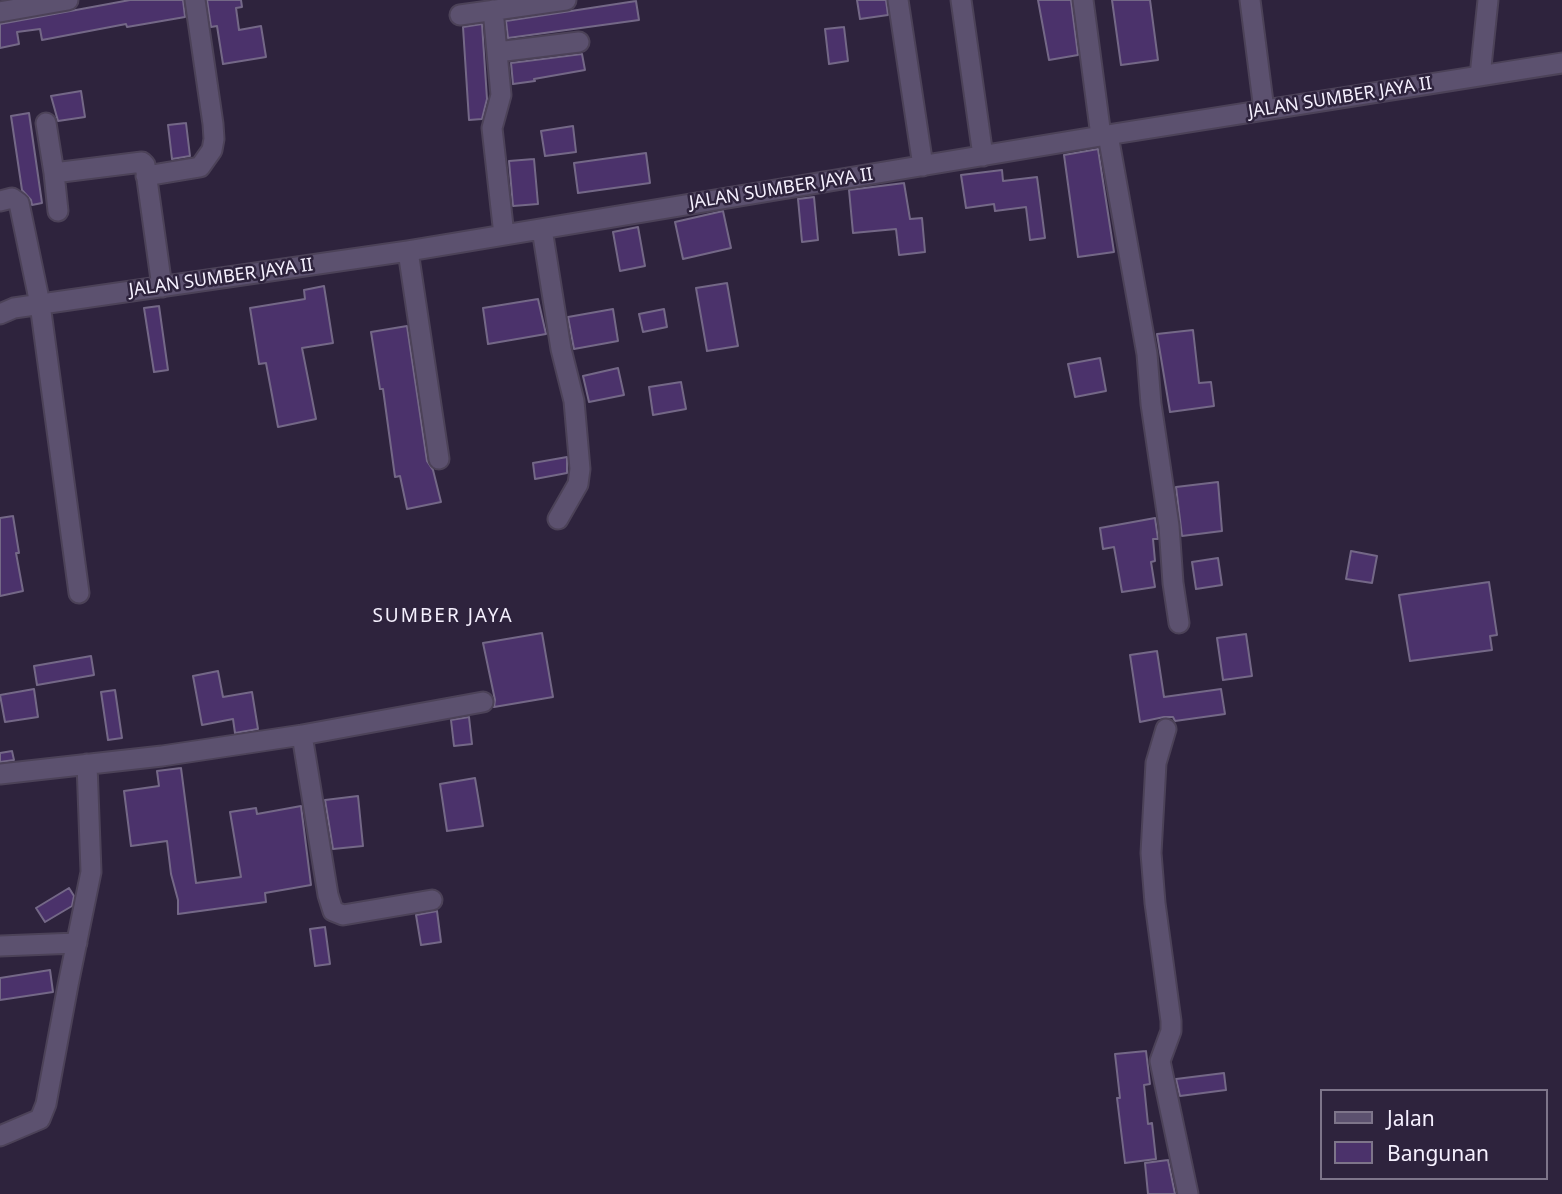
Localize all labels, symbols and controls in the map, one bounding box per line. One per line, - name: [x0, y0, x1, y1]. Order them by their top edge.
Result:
- street label: JALAN SUMBER JAYA II: [1247, 73, 1433, 123]
- street label: JALAN SUMBER JAYA II: [688, 164, 874, 214]
- street label: JALAN SUMBER JAYA II: [128, 254, 314, 302]
- district label: SUMBER JAYA: [374, 606, 512, 628]
- legend: [1320, 1089, 1548, 1180]
- text: Jalan: [1387, 1104, 1435, 1132]
- text: Bangunan: [1387, 1139, 1489, 1167]

